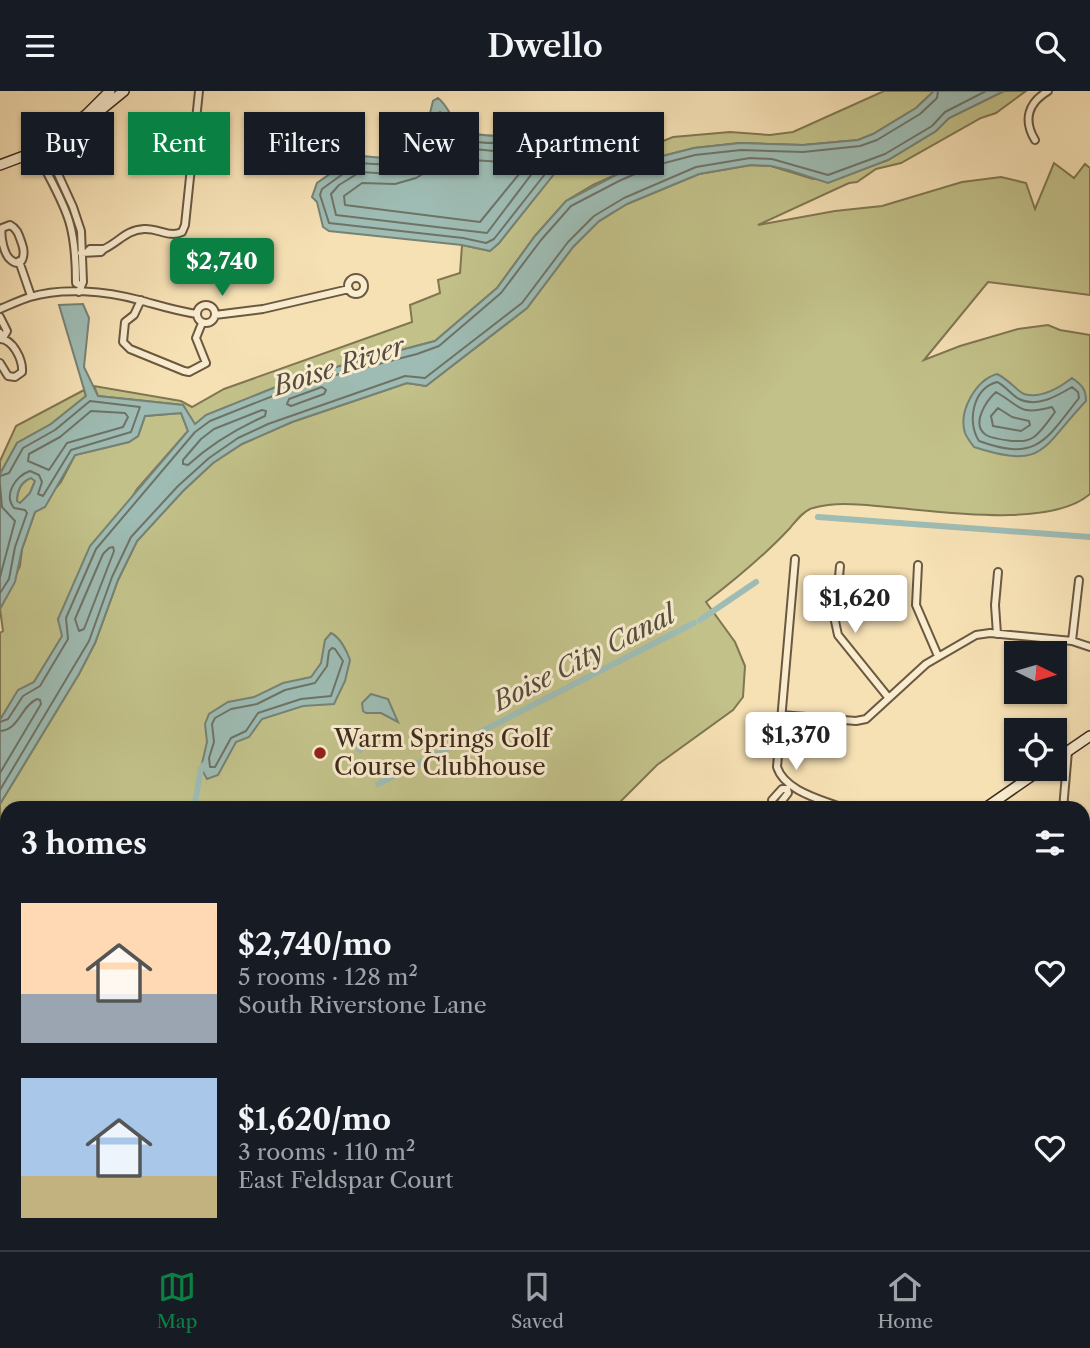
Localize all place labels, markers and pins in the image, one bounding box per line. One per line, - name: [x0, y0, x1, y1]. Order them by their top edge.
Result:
- pin: $2,740: [165, 239, 279, 298]
- pin: $1,620: [798, 575, 912, 635]
- pin: $1,370: [739, 713, 853, 772]
- place label: Warm Springs Golf Course Clubhouse: [333, 724, 553, 781]
- marker: Warm Springs Golf Course Clubhouse: [312, 745, 328, 761]

